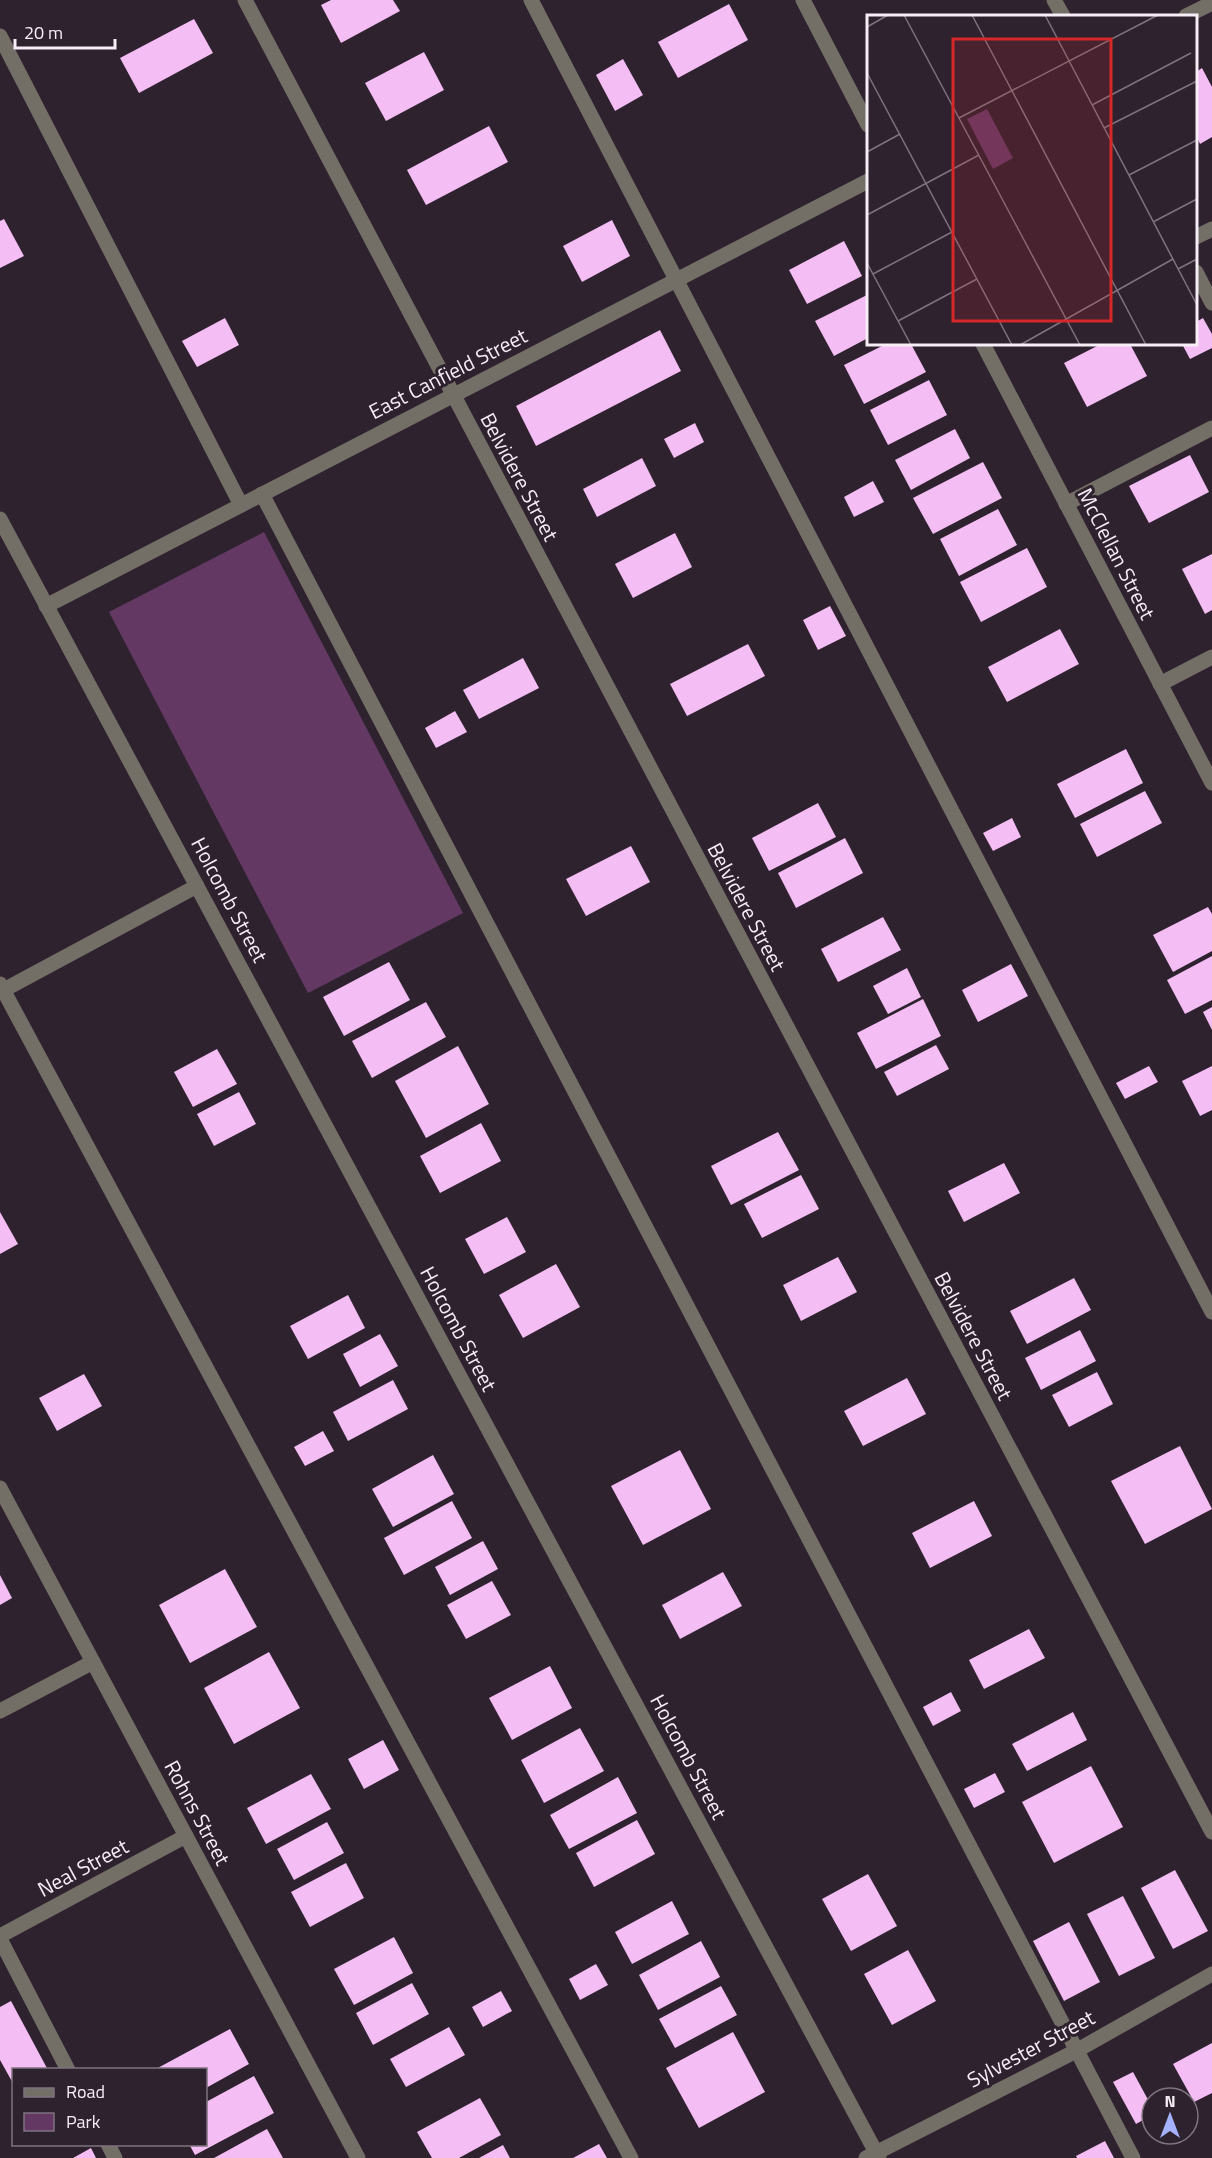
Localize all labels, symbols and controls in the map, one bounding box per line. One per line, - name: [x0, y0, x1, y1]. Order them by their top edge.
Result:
- scale bar: [15, 12, 116, 50]
- inset map: [867, 15, 1197, 345]
- text: 20 m: [24, 19, 63, 46]
- street label: East Canfield Street: [363, 319, 533, 427]
- street label: Belvidere Street: [473, 407, 567, 547]
- street label: McClellan Street: [1070, 482, 1164, 625]
- street label: Holcomb Street: [183, 831, 277, 968]
- street label: Belvidere Street: [700, 837, 794, 977]
- street label: Holcomb Street: [412, 1260, 506, 1397]
- street label: Belvidere Street: [927, 1266, 1021, 1406]
- street label: Holcomb Street: [642, 1688, 736, 1825]
- street label: Rohns Street: [157, 1754, 239, 1871]
- street label: Neal Street: [31, 1829, 134, 1904]
- street label: Sylvester Street: [961, 2001, 1101, 2095]
- legend: [12, 2068, 207, 2146]
- text: Road: [66, 2078, 105, 2105]
- north arrow: [1140, 2086, 1200, 2146]
- text: N: [1164, 2089, 1176, 2113]
- text: Park: [66, 2108, 101, 2135]

